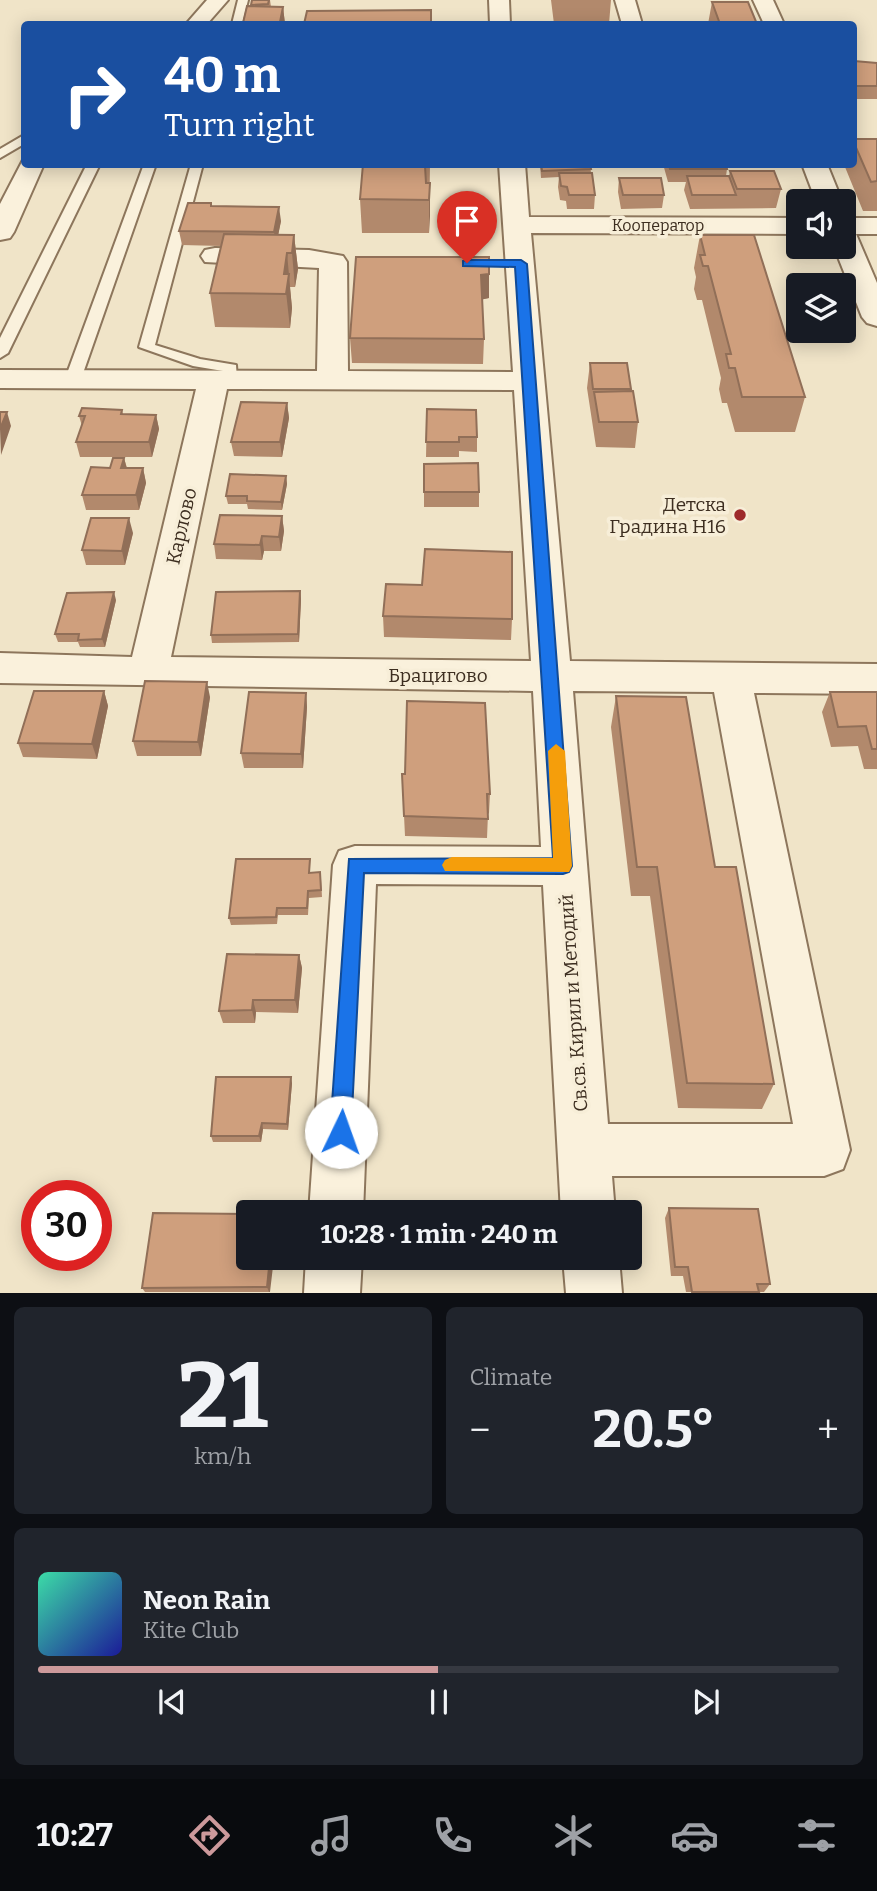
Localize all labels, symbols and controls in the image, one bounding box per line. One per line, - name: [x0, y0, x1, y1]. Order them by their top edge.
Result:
- text: 40 m: [164, 46, 281, 105]
- icon: right: [49, 49, 140, 140]
- text: Turn right: [164, 106, 315, 144]
- map controls: [786, 189, 856, 343]
- button: sound: [786, 189, 856, 259]
- pin: [437, 191, 497, 263]
- icon: arrive: [448, 202, 486, 240]
- street label: Кооператор: [612, 216, 704, 235]
- button: layers: [786, 273, 856, 343]
- street label: Карлово: [162, 485, 201, 567]
- place label: Детска Градина Н16: [609, 493, 727, 538]
- marker: Детска Градина Н16: [732, 507, 748, 523]
- street label: Брацигово: [388, 664, 488, 687]
- street label: Св.св. Кирил и Методий: [554, 893, 593, 1113]
- position arrow: [304, 1095, 378, 1169]
- speed limit sign: 30: [21, 1180, 112, 1271]
- text: 10:28 · 1 min · 240 m: [320, 1219, 558, 1250]
- text: 21: [177, 1342, 268, 1451]
- text: Climate: [470, 1363, 552, 1391]
- text: 20.5°: [592, 1398, 715, 1461]
- text: −: [470, 1407, 490, 1453]
- text: +: [817, 1407, 839, 1453]
- text: km/h: [194, 1442, 251, 1470]
- text: Neon Rain: [143, 1585, 270, 1616]
- text: Kite Club: [143, 1616, 239, 1644]
- icon: previous: [153, 1683, 191, 1721]
- icon: pause: [420, 1683, 458, 1721]
- icon: next: [687, 1683, 725, 1721]
- icon: directions: [185, 1811, 234, 1860]
- icon: music: [307, 1811, 356, 1860]
- icon: phone: [428, 1811, 477, 1860]
- icon: climate: [549, 1811, 598, 1860]
- icon: car: [670, 1811, 719, 1860]
- icon: filters: [792, 1811, 841, 1860]
- text: 10:27: [36, 1816, 113, 1854]

